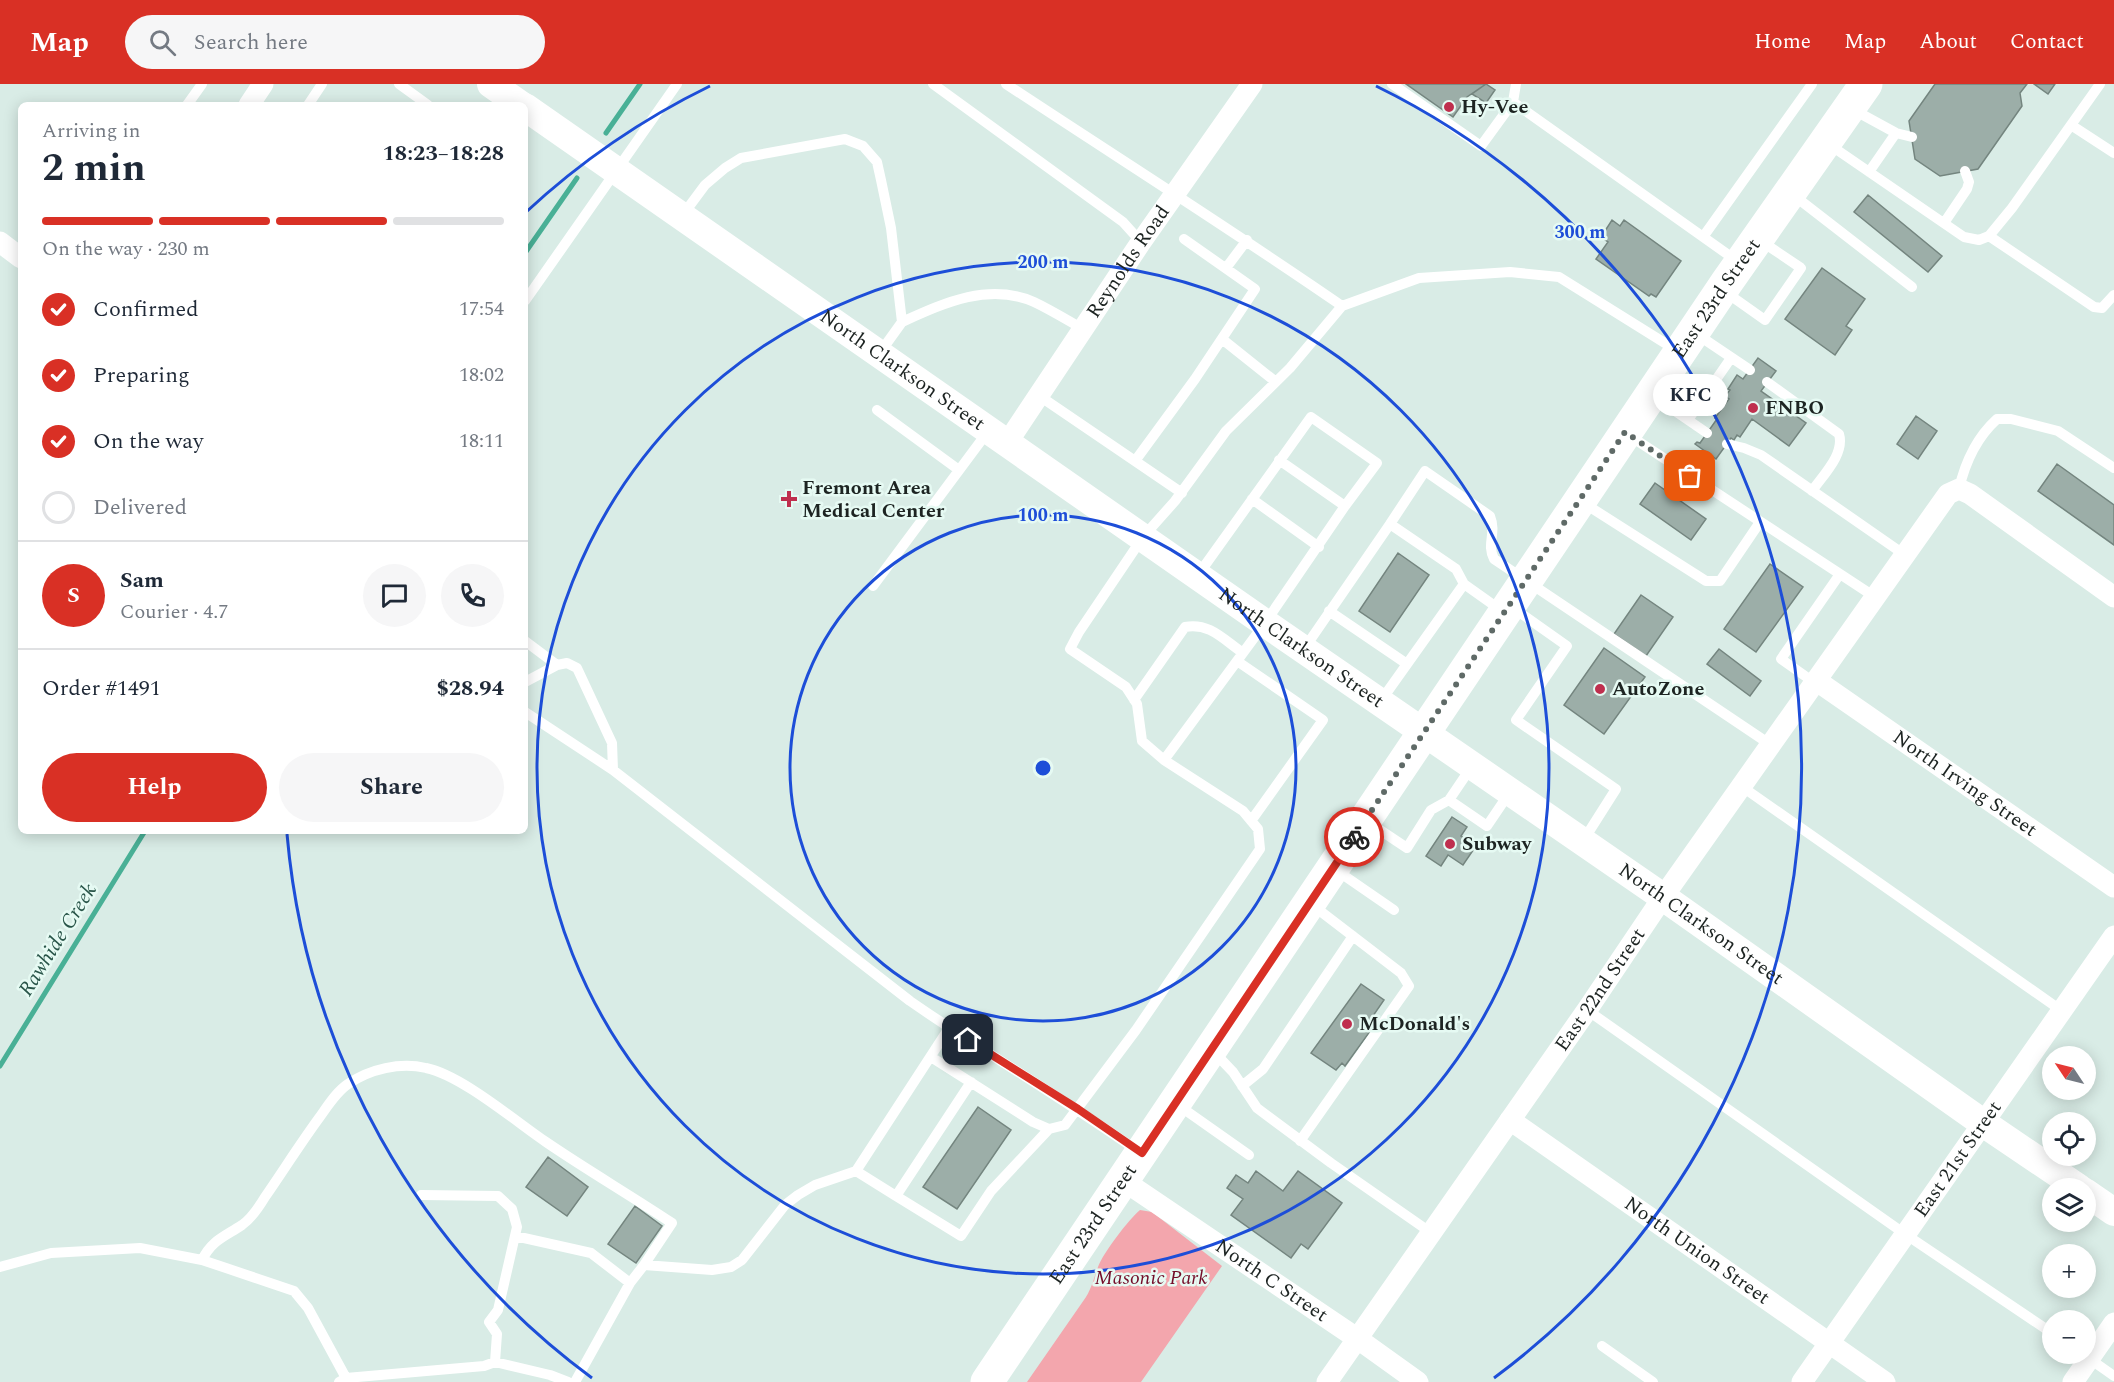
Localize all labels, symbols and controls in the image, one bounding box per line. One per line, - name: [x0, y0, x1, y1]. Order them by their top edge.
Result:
- search box: [125, 15, 545, 69]
- text: Map: [30, 21, 89, 64]
- icon: search: [146, 26, 179, 59]
- text: Search here: [194, 26, 308, 59]
- text: Home: [1754, 26, 1811, 58]
- text: Map: [1844, 26, 1886, 58]
- text: About: [1919, 26, 1977, 58]
- text: Contact: [2010, 26, 2084, 58]
- place label: Hy-Vee: [1461, 92, 1529, 122]
- marker: Hy-Vee: [1442, 100, 1456, 114]
- text: Arriving in: [42, 116, 140, 146]
- text: 18:23–18:28: [382, 137, 504, 170]
- text: 2 min: [42, 139, 146, 198]
- street label: Reynolds Road: [1079, 199, 1177, 324]
- text: 300 m: [1554, 219, 1606, 246]
- street label: East 23rd Street: [1664, 232, 1768, 365]
- text: On the way · 230 m: [42, 234, 210, 264]
- text: 200 m: [1017, 249, 1069, 276]
- icon: check: [42, 293, 75, 326]
- text: Confirmed: [93, 293, 199, 326]
- text: 17:54: [459, 294, 504, 324]
- street label: North Clarkson Street: [813, 302, 991, 438]
- icon: check: [42, 359, 75, 392]
- text: Preparing: [93, 359, 190, 392]
- text: 18:02: [459, 360, 504, 390]
- callout: KFC: [1652, 374, 1728, 416]
- text: KFC: [1669, 380, 1712, 410]
- place label: FNBO: [1765, 393, 1824, 423]
- marker: FNBO: [1746, 401, 1760, 415]
- icon: check: [42, 425, 75, 458]
- text: On the way: [93, 425, 204, 458]
- text: 18:11: [459, 426, 504, 456]
- pin: [1664, 450, 1715, 501]
- icon: bag: [1673, 459, 1706, 492]
- place label: Fremont Area Medical Center: [802, 473, 945, 526]
- marker: Fremont Area Medical Center: [780, 490, 798, 508]
- text: Delivered: [93, 491, 187, 524]
- text: 100 m: [1017, 502, 1069, 529]
- text: Sam: [120, 564, 164, 597]
- button: chat: [363, 564, 426, 627]
- button: phone: [441, 564, 504, 627]
- text: S: [67, 579, 80, 612]
- street label: North Clarkson Street: [1212, 580, 1390, 716]
- text: Courier · 4.7: [120, 597, 228, 627]
- text: Order #1491: [42, 672, 161, 705]
- text: $28.94: [436, 672, 504, 705]
- place label: AutoZone: [1612, 674, 1704, 704]
- marker: AutoZone: [1593, 682, 1607, 696]
- street label: North Irving Street: [1886, 723, 2043, 844]
- button: Help: [42, 753, 267, 822]
- button: Share: [279, 753, 504, 822]
- centre of rings: [1033, 758, 1053, 778]
- courier: [1324, 807, 1384, 867]
- icon: bike: [1338, 821, 1371, 854]
- place label: Subway: [1462, 829, 1533, 859]
- marker: Subway: [1443, 837, 1457, 851]
- street label: North Clarkson Street: [1612, 856, 1790, 993]
- water label: Rawhide Creek: [11, 877, 106, 1003]
- street label: East 22nd Street: [1547, 922, 1653, 1058]
- place label: McDonald's: [1359, 1009, 1470, 1039]
- pin: [942, 1014, 993, 1065]
- marker: McDonald's: [1340, 1017, 1354, 1031]
- icon: home: [951, 1023, 984, 1056]
- north arrow: [2042, 1046, 2096, 1100]
- map controls: [2042, 1046, 2096, 1364]
- street label: East 21st Street: [1907, 1095, 2009, 1224]
- button: locate: [2042, 1112, 2096, 1166]
- street label: East 23rd Street: [1042, 1158, 1145, 1291]
- button: layers: [2042, 1178, 2096, 1232]
- street label: North Union Street: [1618, 1189, 1776, 1312]
- street label: North C Street: [1209, 1232, 1334, 1330]
- button: +: [2042, 1244, 2096, 1298]
- park label: Masonic Park: [1094, 1263, 1208, 1293]
- button: −: [2042, 1310, 2096, 1364]

